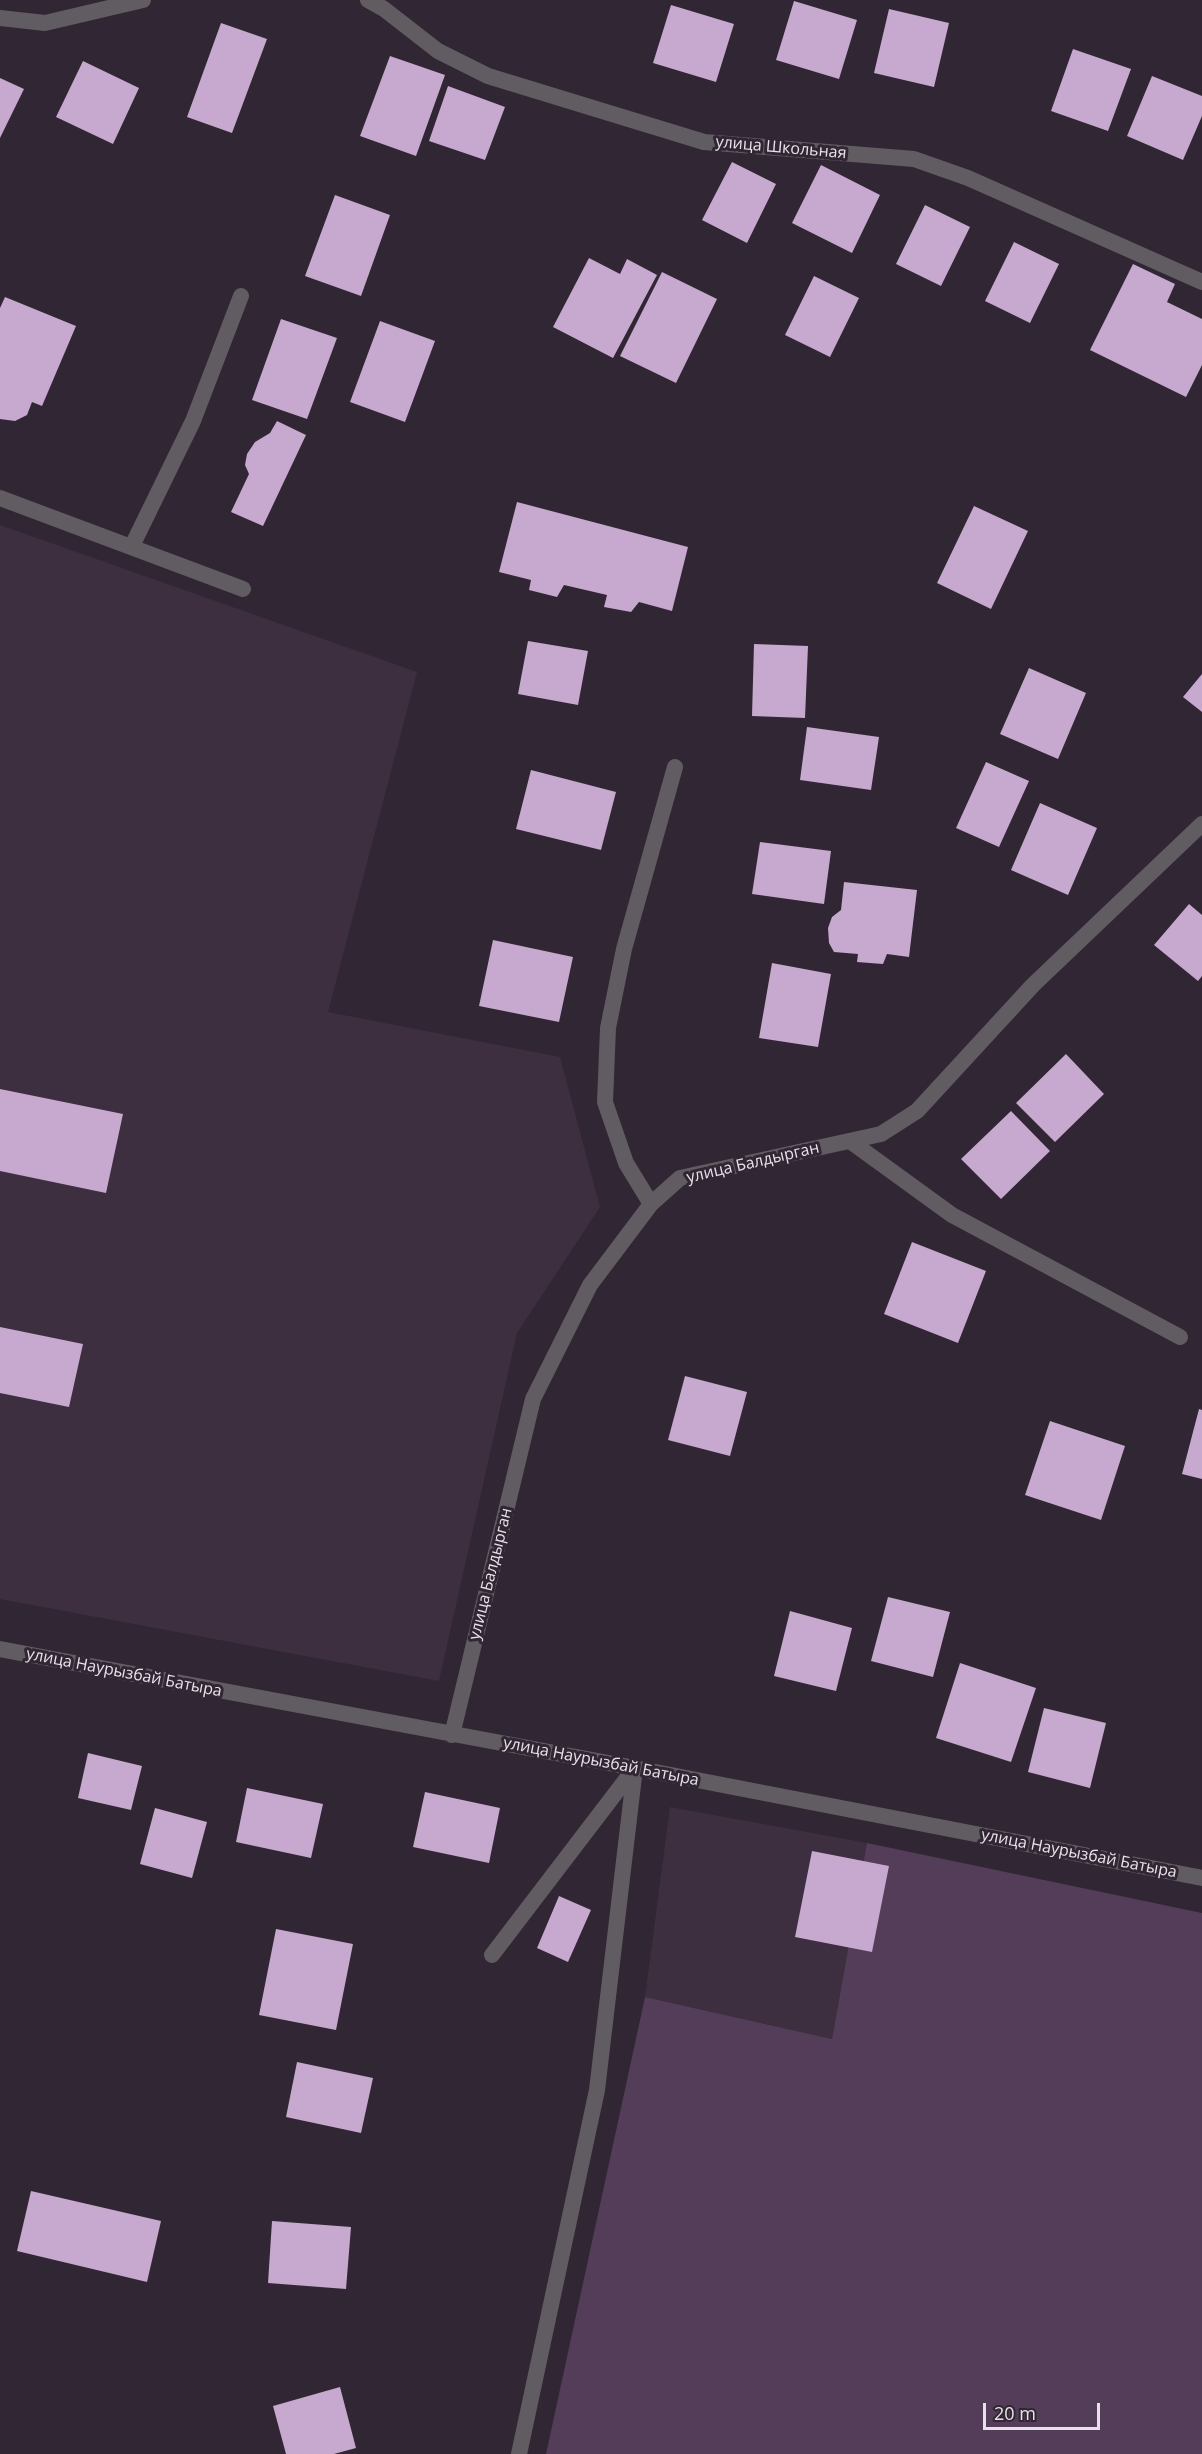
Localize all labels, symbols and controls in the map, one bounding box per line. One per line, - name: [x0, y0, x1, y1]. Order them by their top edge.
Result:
- street label: улица Школьная: [715, 133, 847, 163]
- street label: улица Балдырган: [685, 1138, 821, 1188]
- street label: улица Балдырган: [465, 1506, 517, 1642]
- street label: улица Наурызбай Батыра: [25, 1645, 223, 1701]
- street label: улица Наурызбай Батыра: [502, 1734, 700, 1790]
- street label: улица Наурызбай Батыра: [980, 1826, 1178, 1882]
- scale bar: [986, 2391, 1103, 2429]
- text: 20 m: [994, 2401, 1036, 2425]

